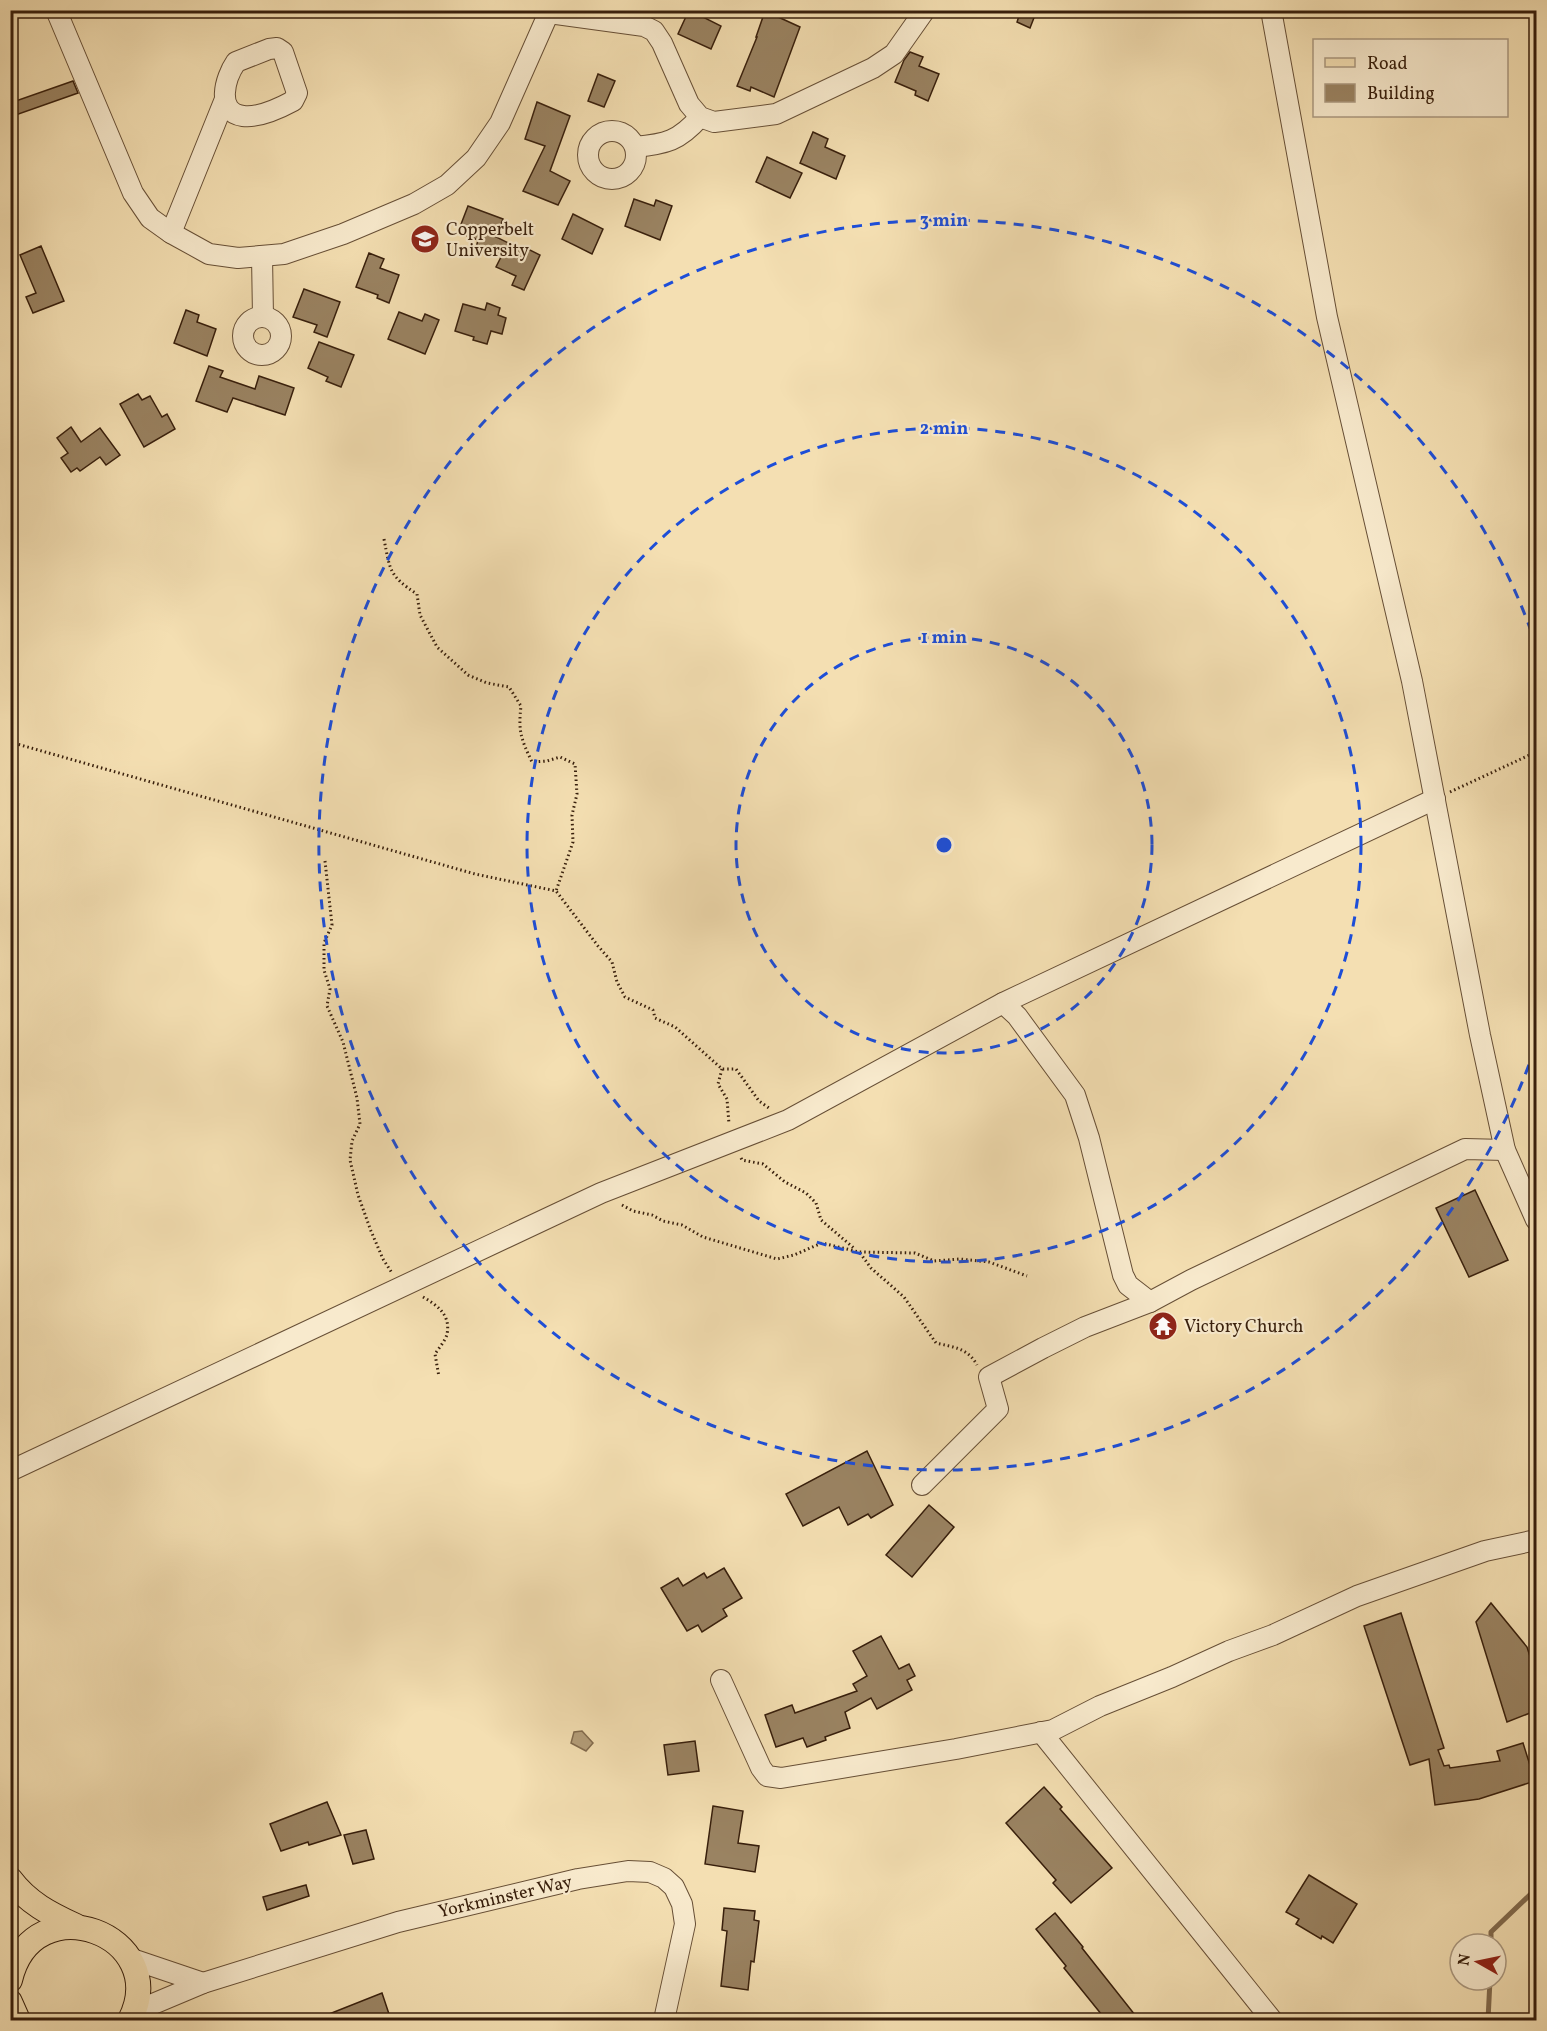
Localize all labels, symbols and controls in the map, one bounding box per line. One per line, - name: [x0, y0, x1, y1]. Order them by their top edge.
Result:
- legend: [1313, 39, 1508, 117]
- text: Road: [1367, 52, 1408, 77]
- text: Building: [1367, 82, 1435, 107]
- text: 3 min: [920, 209, 968, 234]
- place label: Copperbelt University: [446, 218, 534, 264]
- school or university icon: Copperbelt University: [409, 223, 441, 255]
- text: 2 min: [920, 417, 968, 442]
- text: 1 min: [921, 626, 967, 651]
- centre of rings: [934, 835, 954, 855]
- temple icon: Victory Church: [1147, 1310, 1179, 1342]
- place label: Victory Church: [1184, 1315, 1304, 1340]
- street label: Yorkminster Way: [436, 1870, 575, 1925]
- north arrow: [1448, 1932, 1508, 1992]
- text: N: [1453, 1952, 1477, 1967]

